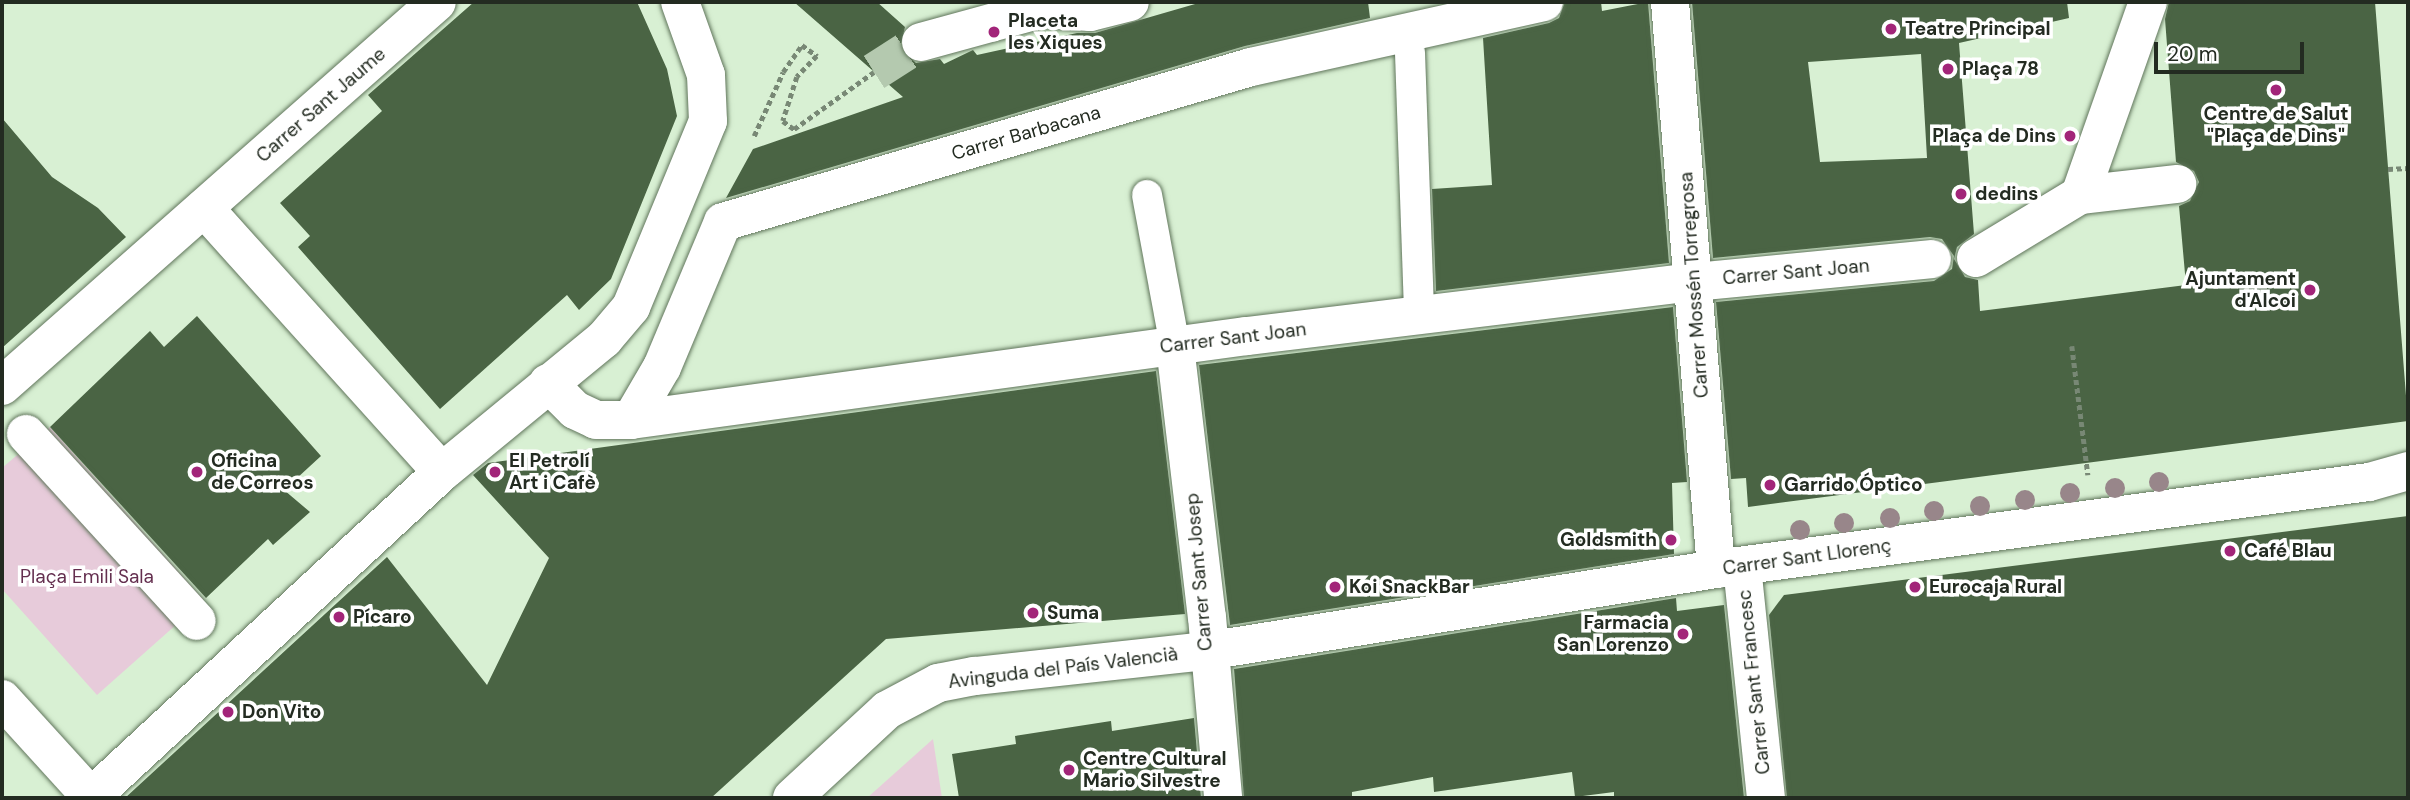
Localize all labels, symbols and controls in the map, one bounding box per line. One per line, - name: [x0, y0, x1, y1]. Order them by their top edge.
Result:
- place label: Placeta les Xiques: [1008, 10, 1103, 54]
- place label: Teatre Principal: [1905, 18, 2051, 40]
- marker: Teatre Principal: [1883, 21, 1899, 37]
- marker: Placeta les Xiques: [986, 24, 1002, 40]
- scale bar: [2158, 28, 2308, 72]
- text: 20 m: [2167, 40, 2218, 68]
- street label: Carrer Sant Jaume: [252, 43, 390, 167]
- place label: Plaça 78: [1962, 58, 2039, 80]
- marker: Plaça 78: [1940, 61, 1956, 77]
- marker: Centre de Salut "Plaça de Dins": [2266, 80, 2286, 100]
- street label: Carrer Barbacana: [949, 101, 1103, 165]
- place label: Centre de Salut "Plaça de Dins": [2204, 103, 2348, 147]
- place label: Plaça de Dins: [1932, 125, 2056, 147]
- marker: Plaça de Dins: [2062, 128, 2078, 144]
- street label: Carrer Mossén Torregrosa: [1675, 171, 1713, 399]
- place label: dedins: [1975, 183, 2038, 205]
- marker: dedins: [1953, 186, 1969, 202]
- street label: Carrer Sant Joan: [1722, 254, 1870, 290]
- place label: Ajuntament d'Alcoi: [2185, 268, 2296, 312]
- marker: Ajuntament d'Alcoi: [2302, 282, 2318, 298]
- street label: Carrer Sant Joan: [1158, 318, 1308, 358]
- place label: Oficina de Correos: [211, 450, 313, 494]
- place label: El Petrolí Art i Cafè: [509, 450, 596, 494]
- marker: Oficina de Correos: [189, 464, 205, 480]
- marker: El Petrolí Art i Cafè: [487, 464, 503, 480]
- place label: Garrido Óptico: [1784, 474, 1923, 496]
- marker: Garrido Óptico: [1762, 477, 1778, 493]
- street label: Carrer Sant Josep: [1181, 492, 1217, 652]
- place label: Goldsmith: [1560, 529, 1657, 551]
- marker: Goldsmith: [1663, 532, 1679, 548]
- street label: Carrer Sant Llorenç: [1721, 534, 1893, 580]
- place label: Café Blau: [2244, 540, 2332, 562]
- marker: Café Blau: [2222, 543, 2238, 559]
- park label: Plaça Emili Sala: [20, 566, 154, 588]
- place label: Koi SnackBar: [1349, 576, 1470, 598]
- place label: Eurocaja Rural: [1929, 576, 2062, 598]
- marker: Koi SnackBar: [1327, 579, 1343, 595]
- marker: Eurocaja Rural: [1907, 579, 1923, 595]
- street label: Carrer Sant Francesc: [1733, 588, 1775, 776]
- place label: Suma: [1047, 602, 1099, 624]
- marker: Suma: [1025, 605, 1041, 621]
- place label: Pícaro: [353, 606, 412, 628]
- marker: Pícaro: [331, 609, 347, 625]
- place label: Farmacia San Lorenzo: [1557, 612, 1669, 656]
- marker: Farmacia San Lorenzo: [1675, 626, 1691, 642]
- street label: Avinguda del País Valencià: [947, 643, 1179, 693]
- place label: Don Vito: [242, 701, 321, 723]
- marker: Don Vito: [220, 704, 236, 720]
- place label: Centre Cultural Mario Silvestre: [1083, 748, 1227, 792]
- marker: Centre Cultural Mario Silvestre: [1061, 762, 1077, 778]

